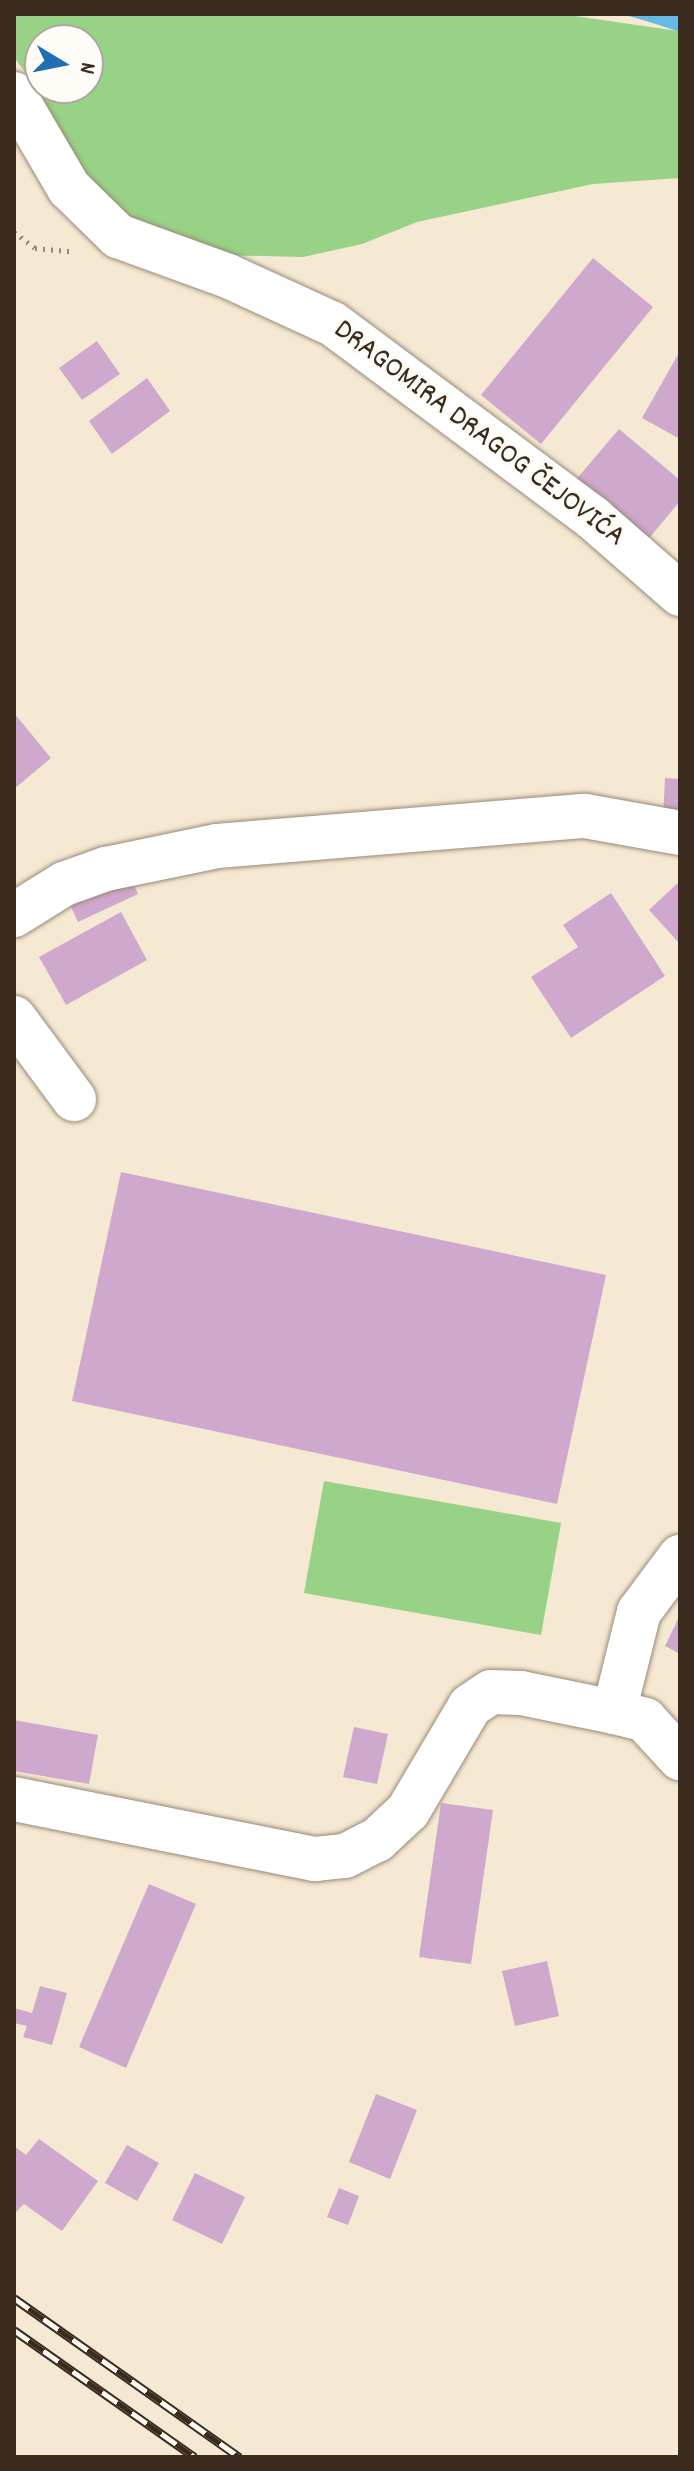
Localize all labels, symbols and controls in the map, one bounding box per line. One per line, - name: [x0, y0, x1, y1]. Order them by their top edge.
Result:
- north arrow: [24, 24, 104, 104]
- text: N: [70, 60, 102, 76]
- street label: DRAGOMIRA DRAGOG ČEJOVIĆA: [325, 314, 631, 556]

